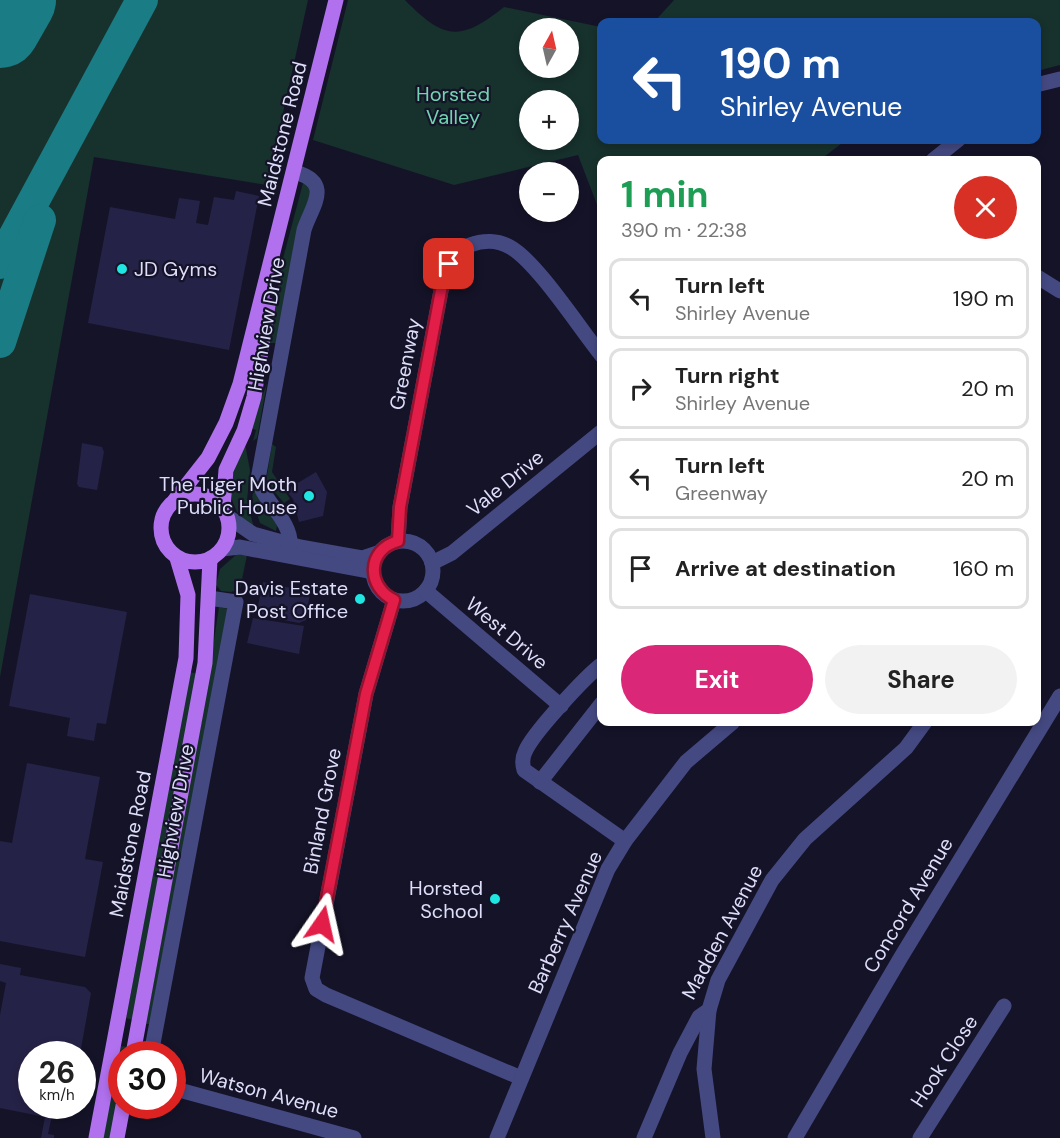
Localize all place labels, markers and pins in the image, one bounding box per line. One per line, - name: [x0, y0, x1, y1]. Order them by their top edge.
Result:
- pin: [423, 238, 474, 289]
- place label: JD Gyms: [134, 256, 217, 282]
- marker: JD Gyms: [115, 262, 129, 276]
- place label: The Tiger Moth Public House: [159, 471, 297, 520]
- marker: The Tiger Moth Public House: [302, 489, 316, 503]
- place label: Davis Estate Post Office: [235, 575, 348, 624]
- marker: Davis Estate Post Office: [353, 592, 367, 606]
- place label: Horsted School: [409, 875, 483, 924]
- marker: Horsted School: [488, 892, 502, 906]

